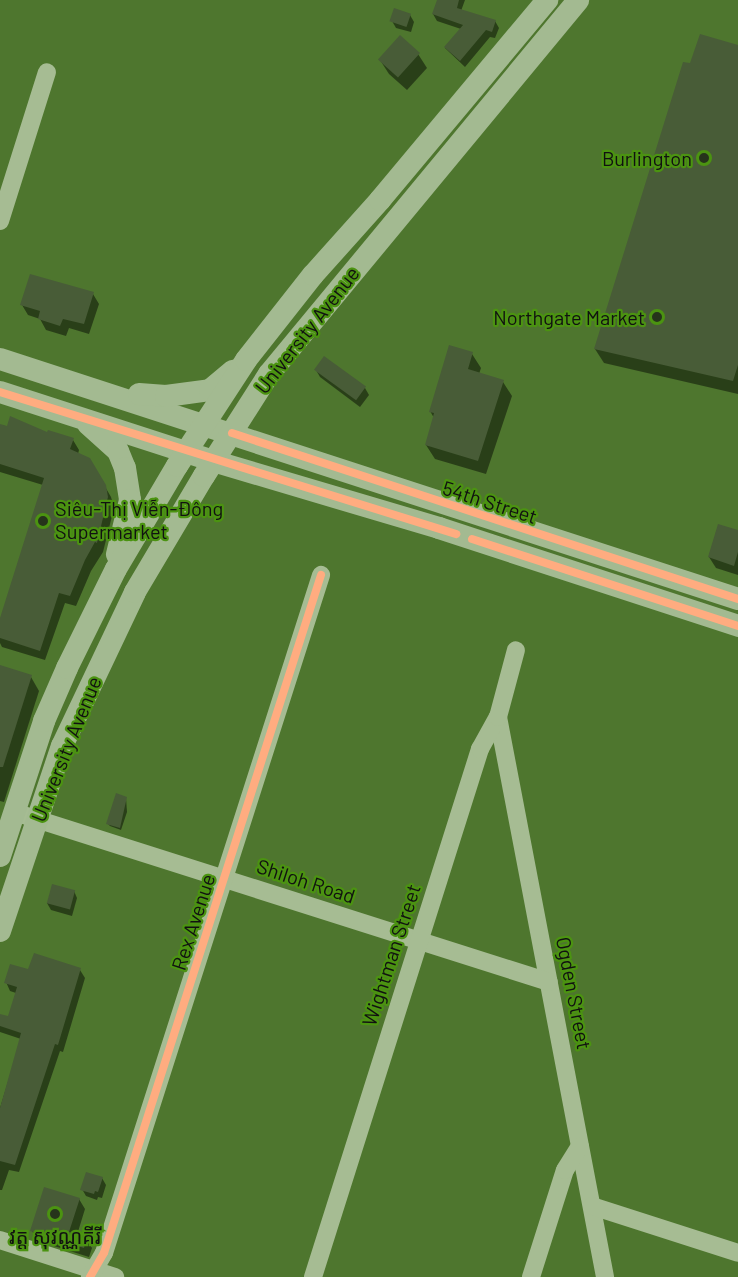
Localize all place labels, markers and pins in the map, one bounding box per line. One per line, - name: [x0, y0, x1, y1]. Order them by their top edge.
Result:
- place label: Burlington: [602, 146, 692, 170]
- marker: Burlington: [697, 151, 711, 165]
- place label: Northgate Market: [493, 305, 645, 329]
- marker: Northgate Market: [650, 310, 664, 324]
- place label: Siêu-Thị Viễn-Đông Supermarket: [55, 497, 223, 544]
- marker: Siêu-Thị Viễn-Đông Supermarket: [36, 514, 50, 528]
- marker: វត្ត សុវណ្ណគីរី: [48, 1207, 62, 1221]
- place label: វត្ត សុវណ្ណគីរី: [9, 1224, 101, 1248]

